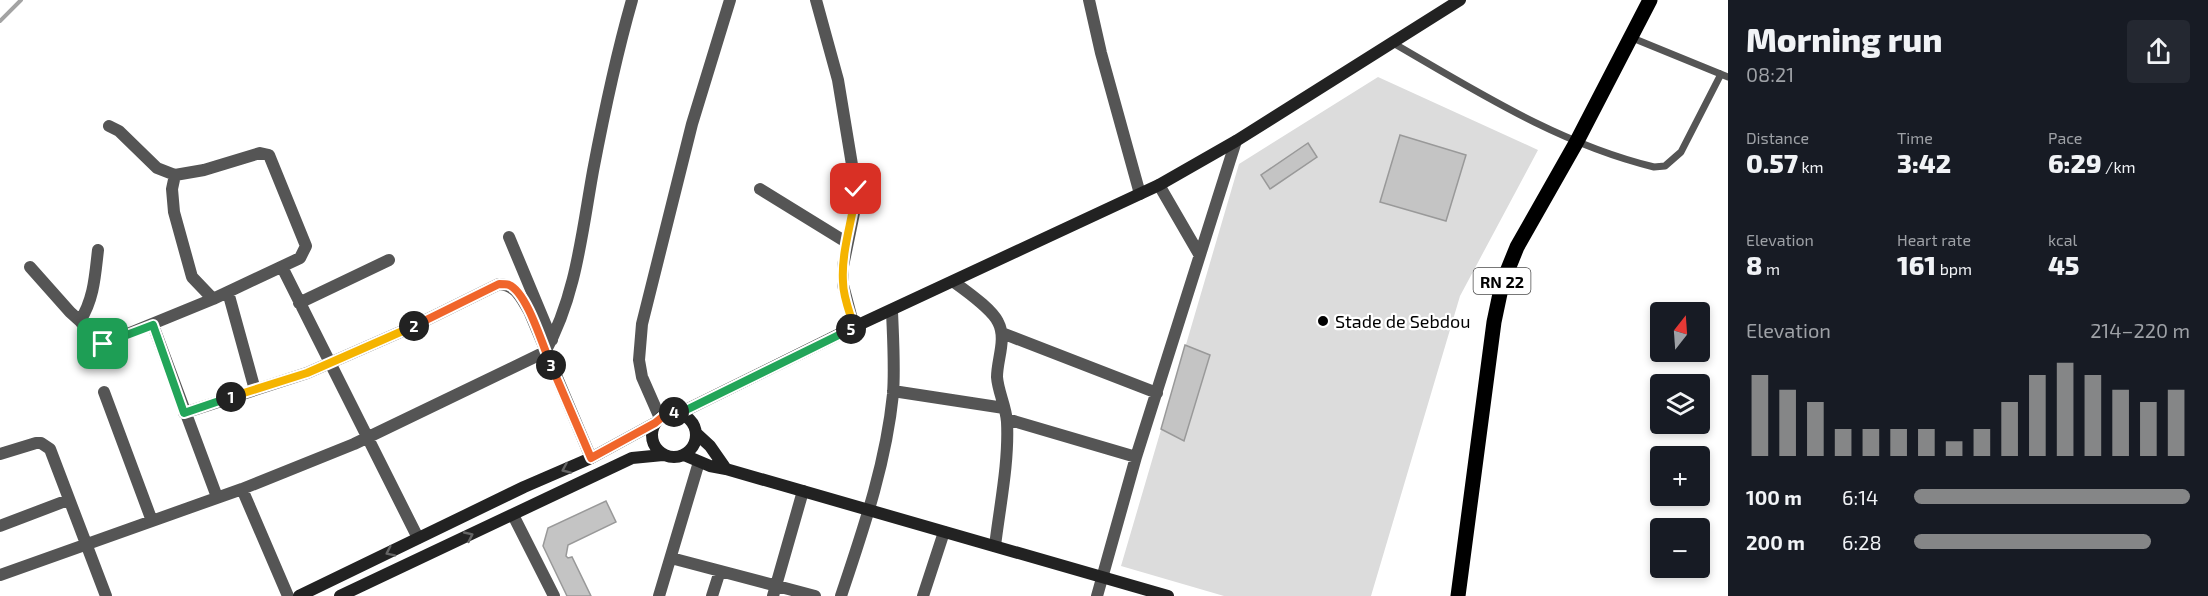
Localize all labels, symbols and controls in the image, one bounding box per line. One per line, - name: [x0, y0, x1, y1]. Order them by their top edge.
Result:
- text: Morning run: [1746, 19, 1943, 59]
- button: share: [2127, 20, 2190, 83]
- text: 08:21: [1746, 62, 1794, 86]
- text: Distance: [1746, 128, 1809, 147]
- text: Time: [1897, 128, 1933, 147]
- text: Pace: [2048, 128, 2082, 147]
- text: 0.57: [1746, 147, 1798, 178]
- text: 3:42: [1897, 147, 1951, 178]
- text: 6:29: [2048, 147, 2102, 178]
- text: km: [1798, 157, 1824, 176]
- text: /km: [2102, 157, 2136, 176]
- pin: [830, 163, 881, 214]
- icon: check: [839, 172, 872, 205]
- text: Elevation: [1746, 230, 1814, 249]
- text: Heart rate: [1897, 230, 1971, 249]
- text: kcal: [2048, 230, 2077, 249]
- text: 8: [1746, 249, 1762, 280]
- text: 161: [1897, 249, 1936, 280]
- text: 45: [2048, 249, 2079, 280]
- text: m: [1762, 259, 1780, 278]
- text: bpm: [1936, 259, 1972, 278]
- road number: RN 22: [1474, 268, 1530, 294]
- north arrow: [1650, 302, 1710, 362]
- map controls: [1650, 302, 1710, 578]
- place label: Stade de Sebdou: [1335, 310, 1471, 332]
- pin: 2: [399, 311, 429, 341]
- pin: 5: [836, 314, 866, 344]
- marker: Stade de Sebdou: [1316, 314, 1330, 328]
- text: 2: [409, 316, 419, 335]
- pin: [77, 318, 128, 369]
- text: Elevation: [1746, 318, 1831, 342]
- text: 214–220 m: [2090, 318, 2190, 342]
- text: 5: [847, 319, 855, 338]
- icon: arrive: [86, 327, 119, 360]
- pin: 3: [536, 350, 566, 380]
- text: 3: [546, 355, 556, 374]
- button: layers: [1650, 374, 1710, 434]
- pin: 1: [216, 382, 246, 412]
- text: 1: [228, 387, 234, 406]
- pin: 4: [659, 397, 689, 427]
- text: 4: [669, 402, 679, 421]
- button: +: [1650, 446, 1710, 506]
- one-way arrow: [561, 461, 572, 473]
- text: 100 m: [1746, 485, 1802, 509]
- text: 6:14: [1842, 485, 1878, 509]
- button: −: [1650, 518, 1710, 578]
- text: 200 m: [1746, 530, 1805, 554]
- text: 6:28: [1842, 530, 1882, 554]
- one-way arrow: [462, 531, 473, 543]
- one-way arrow: [385, 545, 396, 557]

